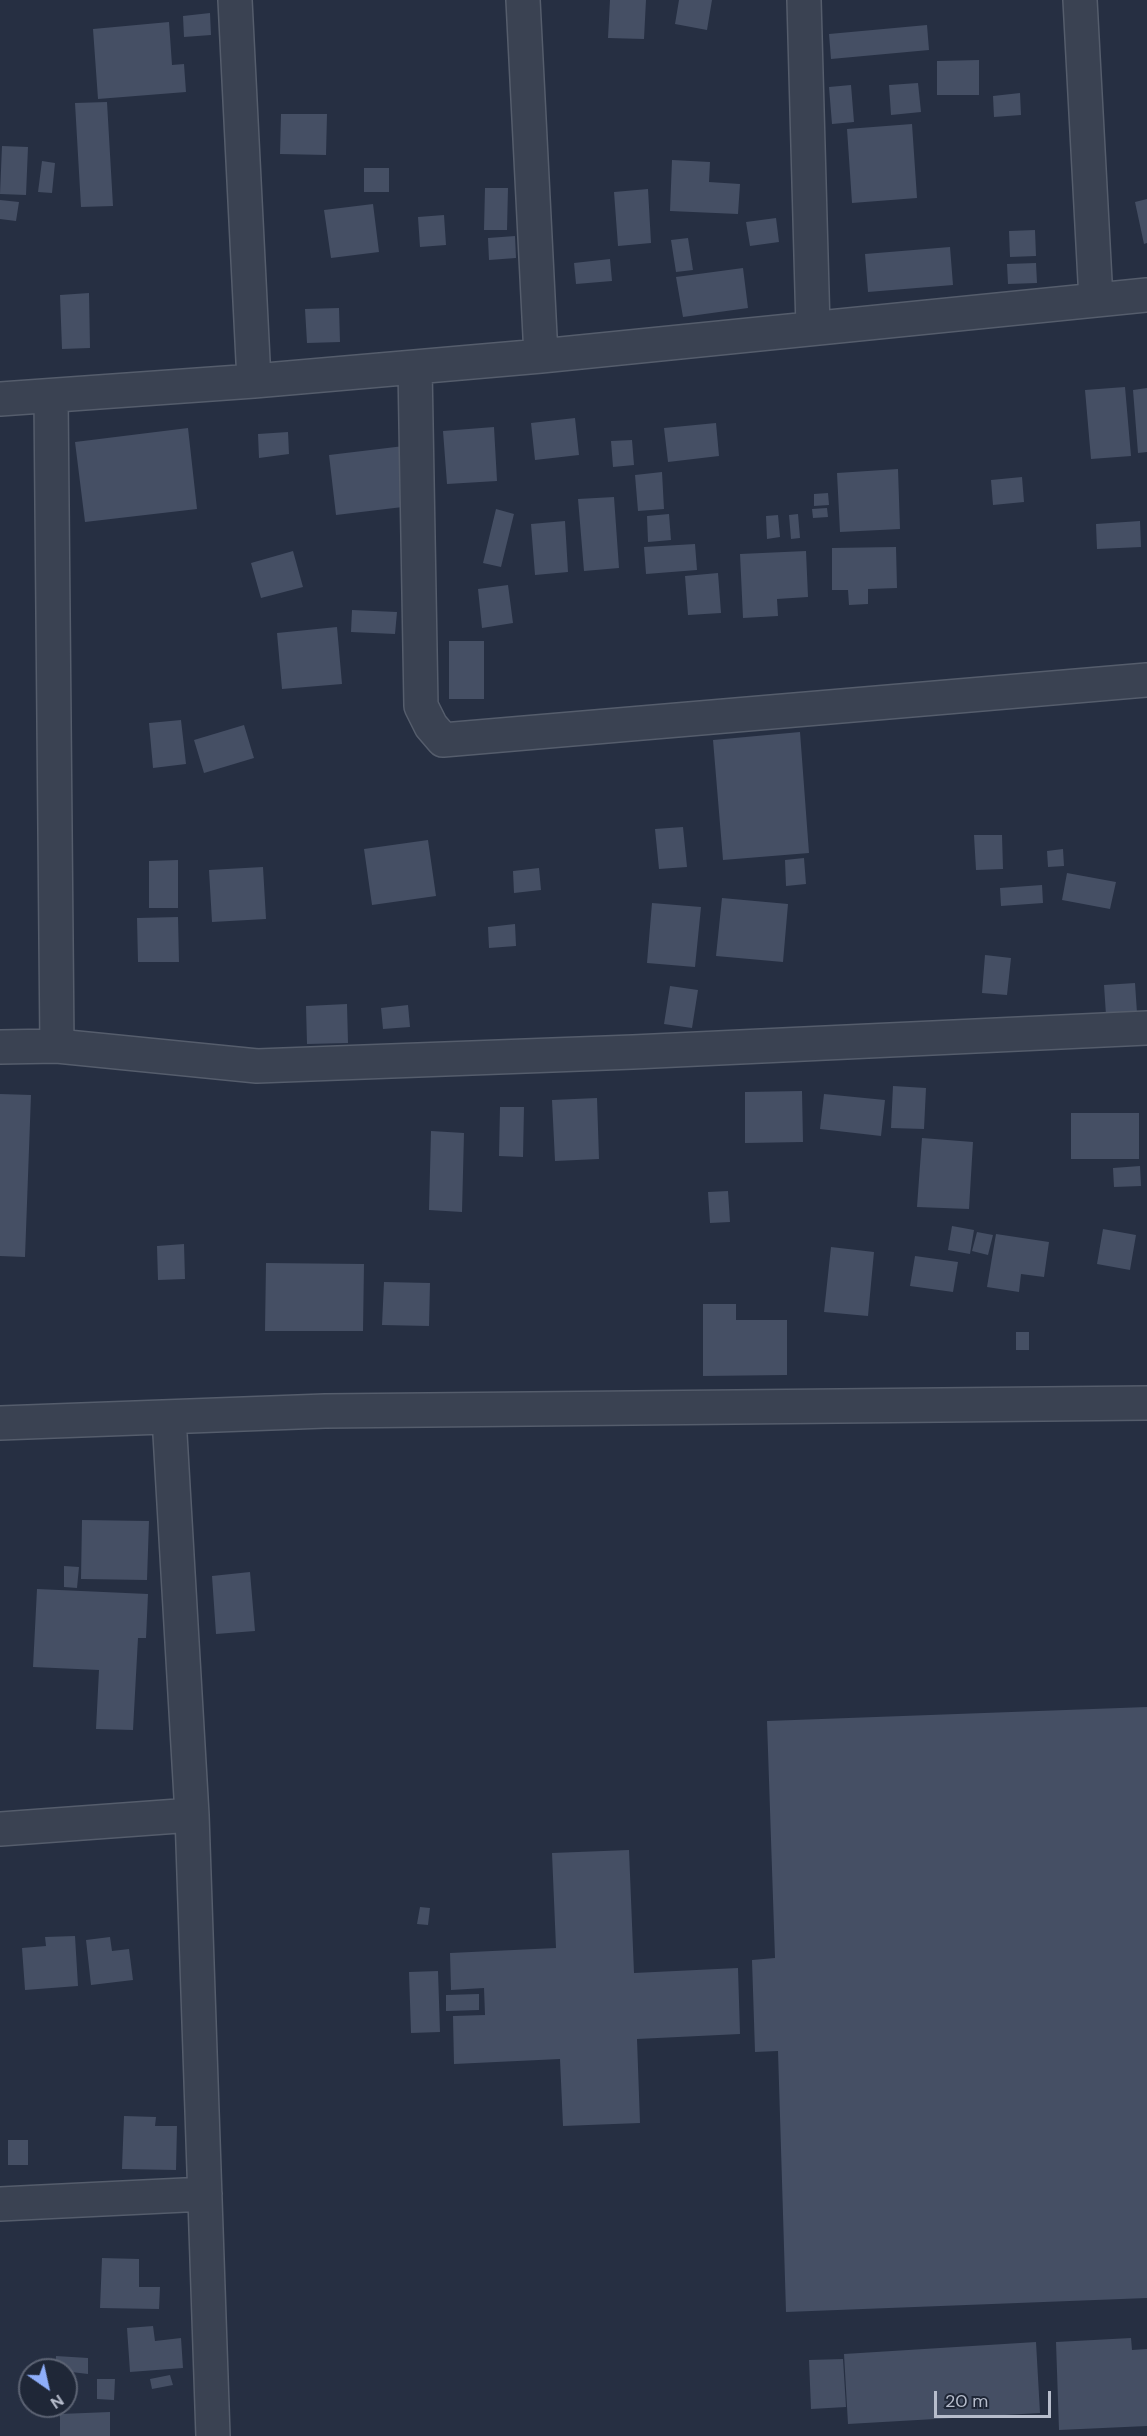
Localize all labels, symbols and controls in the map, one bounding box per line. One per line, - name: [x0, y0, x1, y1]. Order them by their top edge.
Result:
- north arrow: [18, 2358, 78, 2418]
- scale bar: [937, 2379, 1054, 2417]
- text: 20 m: [945, 2389, 988, 2413]
- text: N: [47, 2390, 68, 2414]

